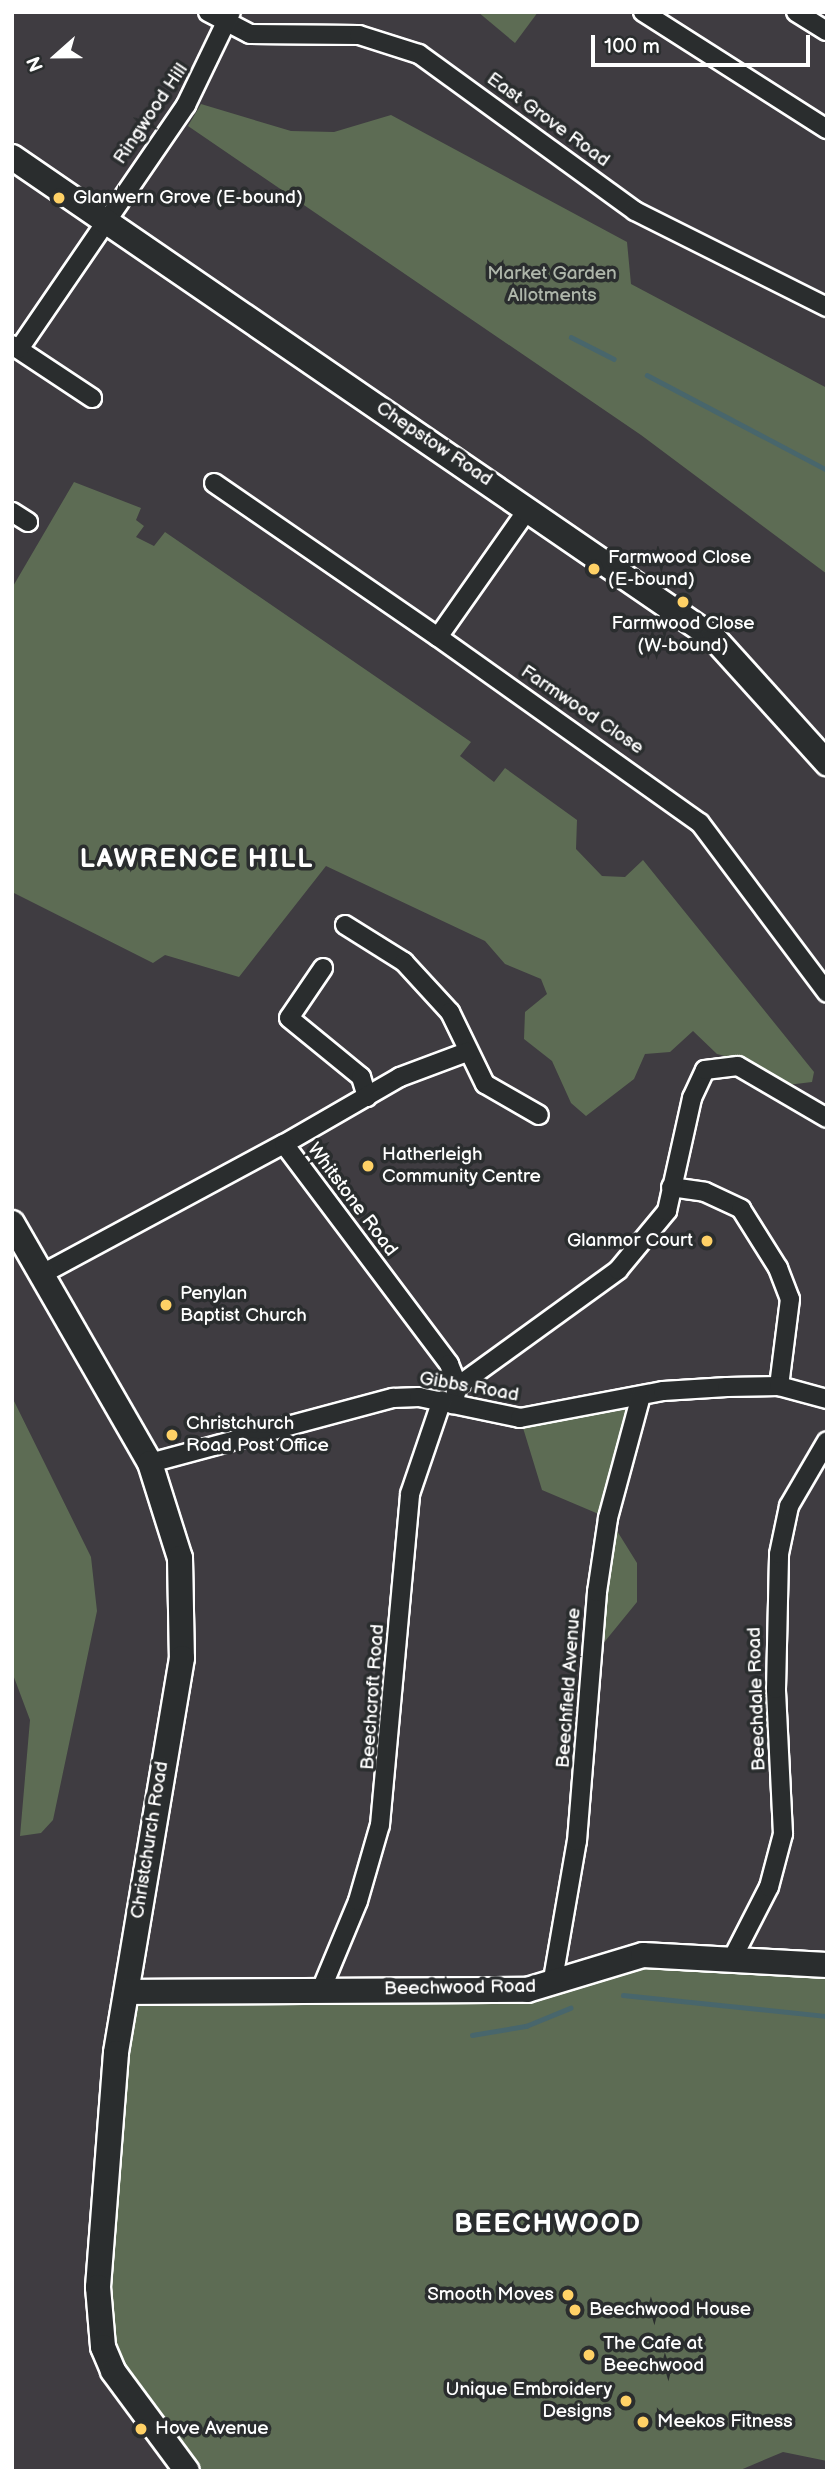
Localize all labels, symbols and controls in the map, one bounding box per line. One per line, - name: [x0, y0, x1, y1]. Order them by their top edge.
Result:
- north arrow: [21, 21, 91, 91]
- scale bar: [594, 21, 813, 65]
- text: 100 m: [604, 34, 660, 59]
- text: N: [23, 53, 49, 74]
- street label: Ringwood Hill: [109, 59, 193, 169]
- street label: East Grove Road: [482, 68, 614, 172]
- place label: Glanwern Grove (E-bound): [73, 187, 303, 209]
- marker: Glanwern Grove (E-bound): [51, 190, 67, 206]
- park label: Market Garden Allotments: [487, 263, 617, 307]
- street label: Chepstow Road: [371, 397, 497, 491]
- place label: Farmwood Close (E-bound): [608, 547, 751, 591]
- marker: Farmwood Close (E-bound): [586, 561, 602, 577]
- marker: Farmwood Close (W-bound): [675, 594, 691, 610]
- place label: Farmwood Close (W-bound): [611, 613, 755, 657]
- street label: Farmwood Close: [516, 661, 648, 759]
- district label: LAWRENCE HILL: [81, 844, 313, 876]
- street label: Whitstone Road: [302, 1139, 402, 1261]
- place label: Hatherleigh Community Centre: [382, 1144, 542, 1188]
- marker: Hatherleigh Community Centre: [360, 1158, 376, 1174]
- place label: Glanmor Court: [567, 1230, 693, 1252]
- marker: Glanmor Court: [699, 1233, 715, 1249]
- place label: Penylan Baptist Church: [180, 1283, 307, 1327]
- marker: Penylan Baptist Church: [158, 1297, 174, 1313]
- street label: Gibbs Road: [418, 1367, 520, 1407]
- place label: Christchurch Road Post Office: [186, 1413, 329, 1457]
- marker: Christchurch Road Post Office: [164, 1427, 180, 1443]
- street label: Beechfield Avenue: [552, 1607, 586, 1769]
- street label: Beechcroft Road: [357, 1623, 389, 1771]
- street label: Beechdale Road: [743, 1627, 771, 1771]
- street label: Christchurch Road: [126, 1760, 174, 1920]
- street label: Beechwood Road: [384, 1975, 536, 2001]
- district label: BEECHWOOD: [455, 2209, 641, 2241]
- place label: Smooth Moves: [427, 2284, 554, 2306]
- marker: Smooth Moves: [560, 2287, 576, 2303]
- place label: Beechwood House: [589, 2299, 751, 2321]
- marker: Beechwood House: [567, 2302, 583, 2318]
- place label: The Cafe at Beechwood: [603, 2333, 704, 2377]
- marker: The Cafe at Beechwood: [581, 2347, 597, 2363]
- place label: Unique Embroidery Designs: [445, 2379, 612, 2423]
- marker: Unique Embroidery Designs: [618, 2393, 634, 2409]
- place label: Meekos Fitness: [657, 2411, 793, 2433]
- marker: Meekos Fitness: [635, 2414, 651, 2430]
- place label: Hove Avenue: [155, 2418, 269, 2440]
- marker: Hove Avenue: [133, 2421, 149, 2437]

